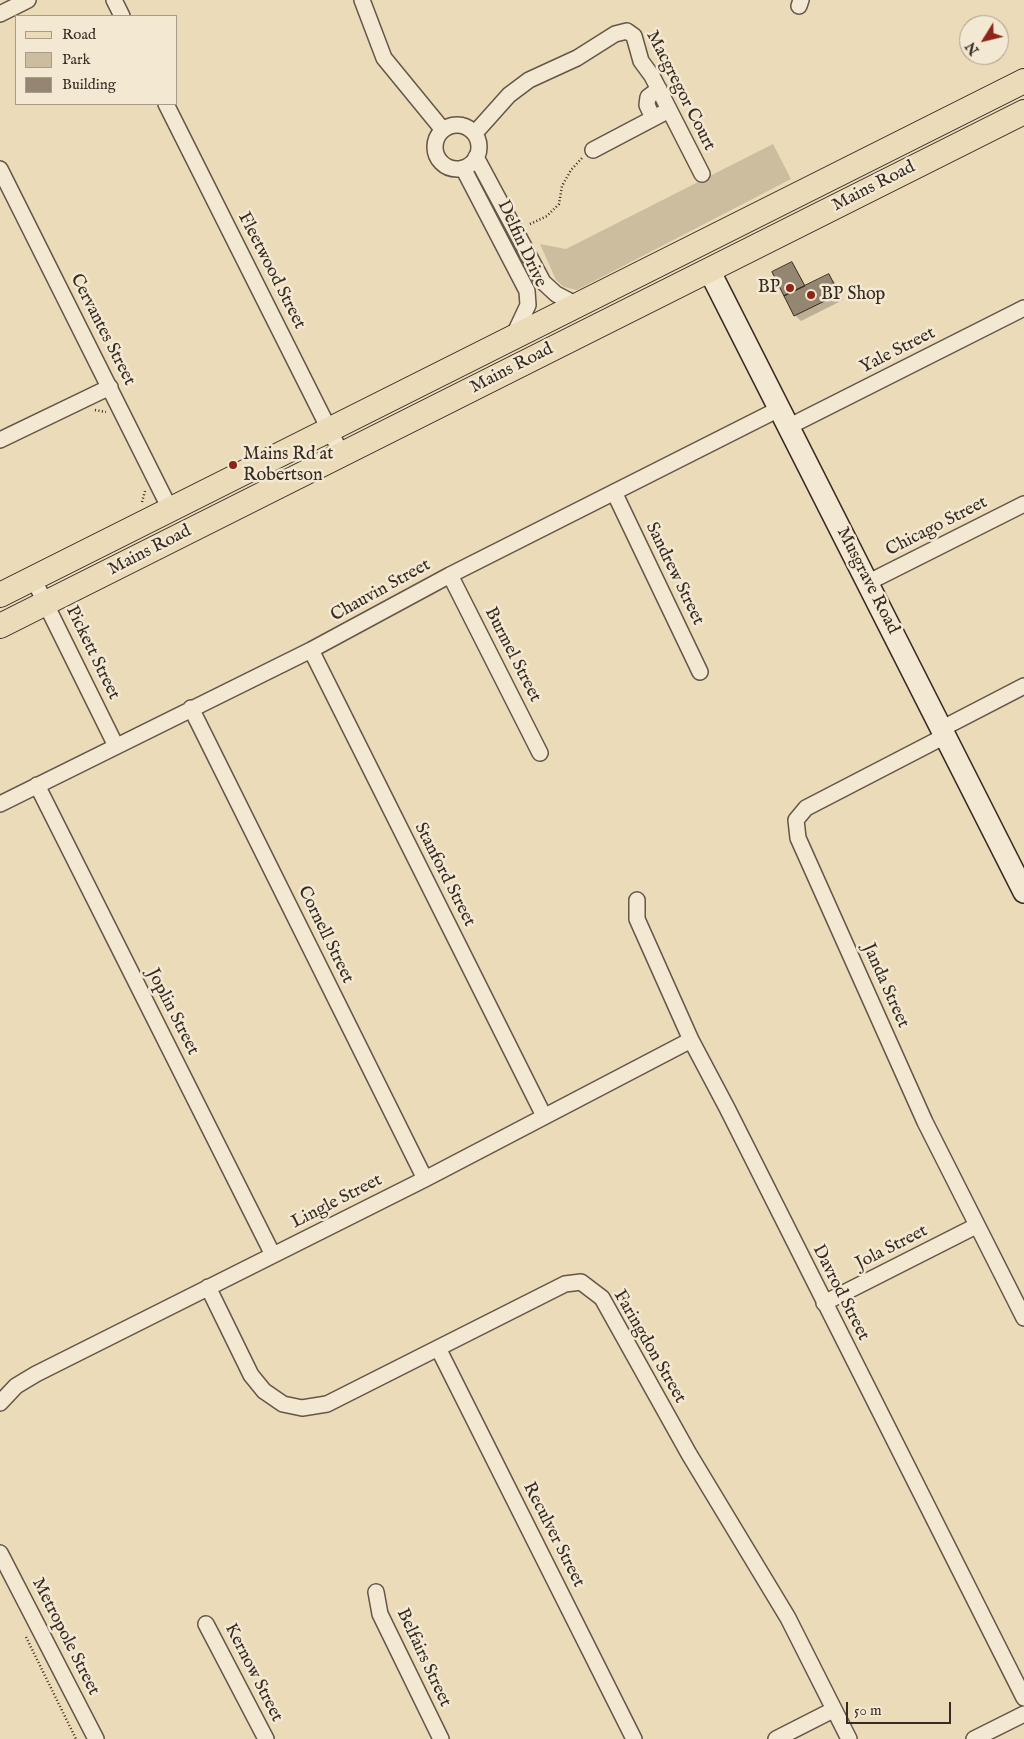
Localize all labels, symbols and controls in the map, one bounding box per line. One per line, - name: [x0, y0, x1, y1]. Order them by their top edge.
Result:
- legend: [15, 15, 178, 105]
- north arrow: [959, 15, 1009, 65]
- text: Road: [62, 25, 96, 44]
- street label: Macgregor Court: [641, 27, 719, 155]
- text: N: [962, 38, 984, 58]
- text: Park: [62, 50, 91, 69]
- text: Building: [62, 75, 116, 94]
- street label: Mains Road: [829, 157, 919, 217]
- street label: Delfin Drive: [491, 197, 551, 291]
- street label: Fleetwood Street: [232, 209, 310, 333]
- street label: Cervantes Street: [65, 271, 139, 389]
- place label: BP: [758, 277, 780, 299]
- marker: BP: [784, 282, 796, 294]
- place label: BP Shop: [821, 284, 885, 306]
- marker: BP Shop: [805, 289, 817, 301]
- street label: Yale Street: [857, 323, 939, 379]
- street label: Mains Road: [467, 339, 557, 399]
- place label: Mains Rd at Robertson: [243, 444, 333, 486]
- marker: Mains Rd at Robertson: [227, 459, 239, 471]
- street label: Chicago Street: [883, 492, 991, 562]
- street label: Sandrew Street: [640, 519, 708, 629]
- street label: Mains Road: [105, 521, 195, 581]
- street label: Musgrave Road: [831, 524, 903, 638]
- street label: Chauvin Street: [327, 555, 435, 627]
- street label: Pickett Street: [60, 603, 124, 703]
- street label: Burmel Street: [479, 604, 545, 706]
- street label: Stanford Street: [409, 819, 479, 931]
- street label: Cornell Street: [292, 883, 358, 987]
- street label: Janda Street: [857, 940, 913, 1032]
- street label: Joplin Street: [141, 965, 203, 1059]
- street label: Lingle Street: [288, 1170, 386, 1234]
- street label: Jola Street: [852, 1221, 932, 1275]
- street label: Davrod Street: [807, 1242, 873, 1344]
- street label: Faringdon Street: [608, 1287, 690, 1407]
- street label: Reculver Street: [517, 1479, 589, 1591]
- street label: Metropole Street: [26, 1575, 104, 1699]
- street label: Belfairs Street: [391, 1605, 455, 1711]
- street label: Kernow Street: [219, 1620, 287, 1726]
- scale bar: [849, 1692, 954, 1724]
- text: 50 m: [854, 1701, 882, 1720]

